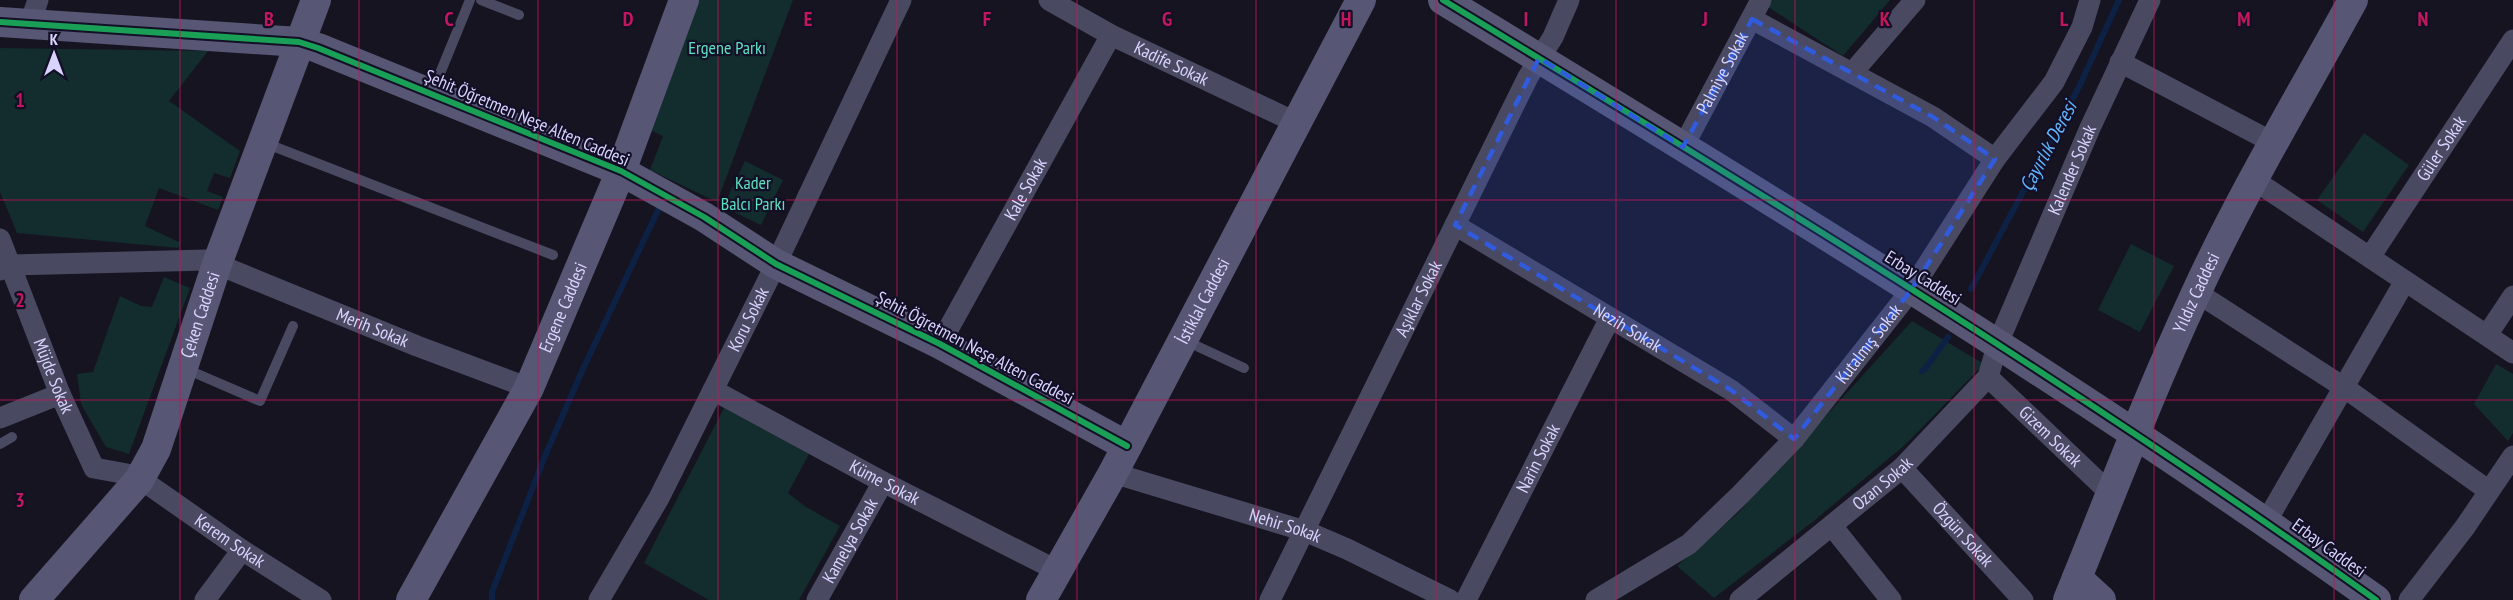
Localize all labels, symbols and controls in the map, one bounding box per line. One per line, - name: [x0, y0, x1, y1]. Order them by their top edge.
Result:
- text: B: [264, 6, 274, 32]
- text: C: [444, 6, 454, 32]
- text: D: [623, 6, 634, 32]
- text: E: [804, 6, 812, 32]
- text: F: [983, 6, 991, 32]
- text: G: [1162, 6, 1172, 32]
- text: H: [1341, 6, 1351, 32]
- text: I: [1524, 6, 1528, 32]
- text: J: [1701, 6, 1708, 32]
- text: K: [1880, 6, 1891, 32]
- text: L: [2060, 6, 2069, 32]
- text: M: [2237, 6, 2251, 32]
- text: N: [2418, 6, 2428, 32]
- north arrow: [24, 24, 84, 84]
- street label: Palmiye Sokak: [1691, 28, 1753, 117]
- text: K: [50, 29, 59, 49]
- park label: Ergene Parkı: [688, 36, 766, 59]
- street label: Kadife Sokak: [1131, 36, 1213, 91]
- street label: Şehit Öğretmen Neşe Alten Caddesi: [421, 64, 633, 171]
- text: 1: [15, 87, 25, 113]
- water label: Çayırlık Deresi: [2013, 94, 2084, 196]
- street label: Güler Sokak: [2411, 111, 2471, 185]
- street label: Kalender Sokak: [2042, 121, 2101, 218]
- street label: Kale Sokak: [999, 154, 1052, 224]
- park label: Kader Balcı Parkı: [721, 171, 785, 215]
- street label: Erbay Caddesi: [1881, 245, 1966, 310]
- street label: Yıldız Caddesi: [2167, 249, 2225, 336]
- street label: İstiklal Caddesi: [1171, 254, 1235, 348]
- street label: Aşıklar Sokak: [1390, 256, 1447, 340]
- street label: Ergene Caddesi: [533, 259, 592, 356]
- street label: Çeken Caddesi: [175, 269, 225, 361]
- street label: Koru Sokak: [722, 283, 774, 355]
- street label: Şehit Öğretmen Neşe Alten Caddesi: [873, 286, 1078, 409]
- text: 2: [15, 287, 25, 313]
- street label: Nezih Sokak: [1589, 298, 1666, 357]
- street label: Kutalmış Sokak: [1830, 299, 1907, 388]
- street label: Merih Sokak: [333, 302, 412, 352]
- street label: Müjde Sokak: [29, 335, 79, 417]
- street label: Gizem Sokak: [2014, 400, 2087, 471]
- street label: Narin Sokak: [1511, 420, 1565, 496]
- street label: Ozan Sokak: [1847, 452, 1917, 515]
- street label: Küme Sokak: [846, 454, 924, 510]
- text: 3: [15, 487, 25, 513]
- street label: Kamelya Sokak: [817, 494, 883, 587]
- street label: Özgün Sokak: [1928, 497, 1999, 571]
- street label: Nehir Sokak: [1247, 503, 1325, 548]
- street label: Kerem Sokak: [190, 508, 269, 573]
- street label: Erbay Caddesi: [2288, 513, 2371, 582]

